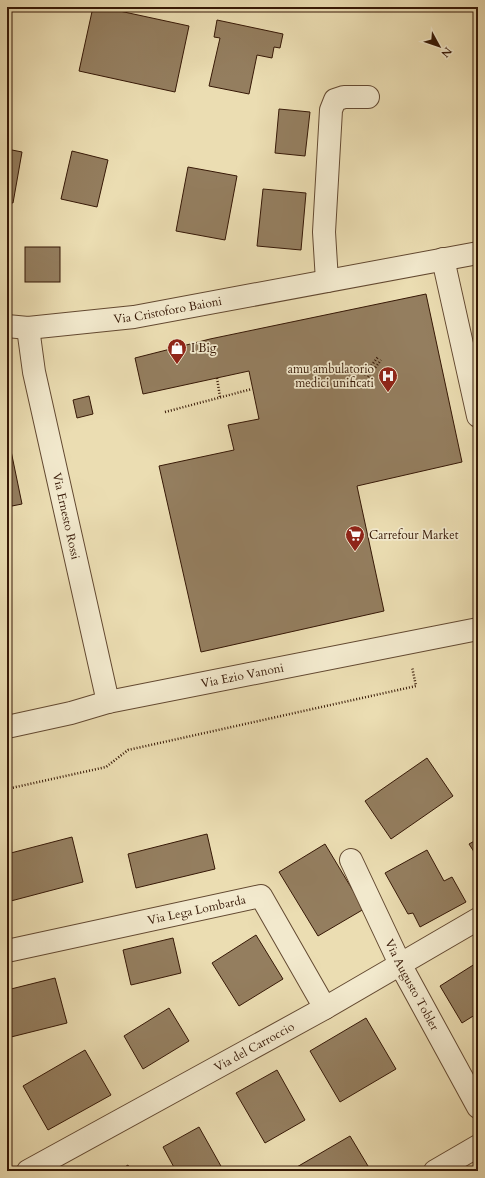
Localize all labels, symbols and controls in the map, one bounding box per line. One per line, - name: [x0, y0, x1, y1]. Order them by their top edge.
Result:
- north arrow: [419, 26, 459, 66]
- text: N: [437, 44, 455, 61]
- street label: Via Cristoforo Baioni: [113, 293, 224, 327]
- shop icon: I Big: [166, 337, 188, 365]
- place label: I Big: [191, 340, 217, 356]
- place label: amu ambulatorio medici unificati: [288, 361, 375, 391]
- hospital icon: amu ambulatorio medici unificati: [377, 365, 399, 393]
- street label: Via Ernesto Rossi: [49, 471, 84, 562]
- supermarket icon: Carrefour Market: [344, 524, 366, 552]
- place label: Carrefour Market: [369, 527, 459, 543]
- street label: Via Ezio Vanoni: [200, 659, 286, 691]
- street label: Via Lega Lombarda: [146, 891, 248, 928]
- street label: Via Augusto Tobler: [381, 937, 443, 1034]
- street label: Via del Carroccio: [211, 1018, 298, 1075]

